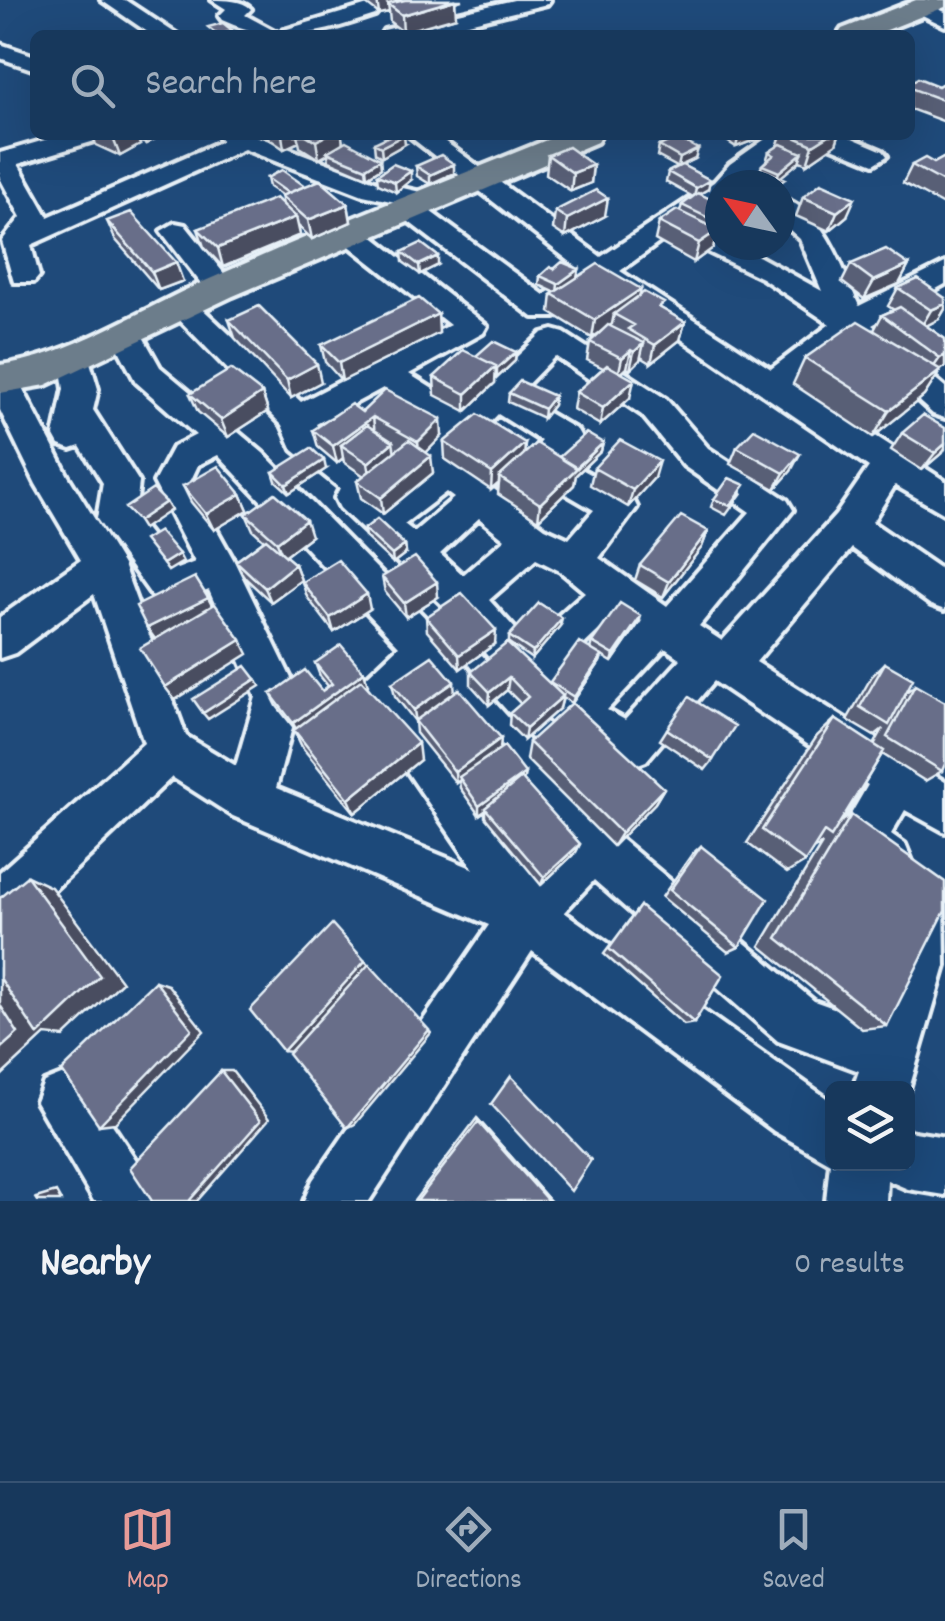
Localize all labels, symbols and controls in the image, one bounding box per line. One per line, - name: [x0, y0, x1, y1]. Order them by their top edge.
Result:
- search box: [30, 30, 915, 140]
- icon: search: [65, 58, 120, 113]
- text: Search here: [145, 58, 317, 113]
- north arrow: [705, 170, 795, 260]
- map controls: [825, 1081, 915, 1171]
- button: layers: [825, 1081, 915, 1171]
- text: Nearby: [40, 1236, 150, 1296]
- text: 0 results: [794, 1243, 905, 1289]
- tab: Map: [120, 1502, 175, 1602]
- tab: Directions: [416, 1502, 522, 1602]
- tab: Saved: [762, 1502, 825, 1602]

